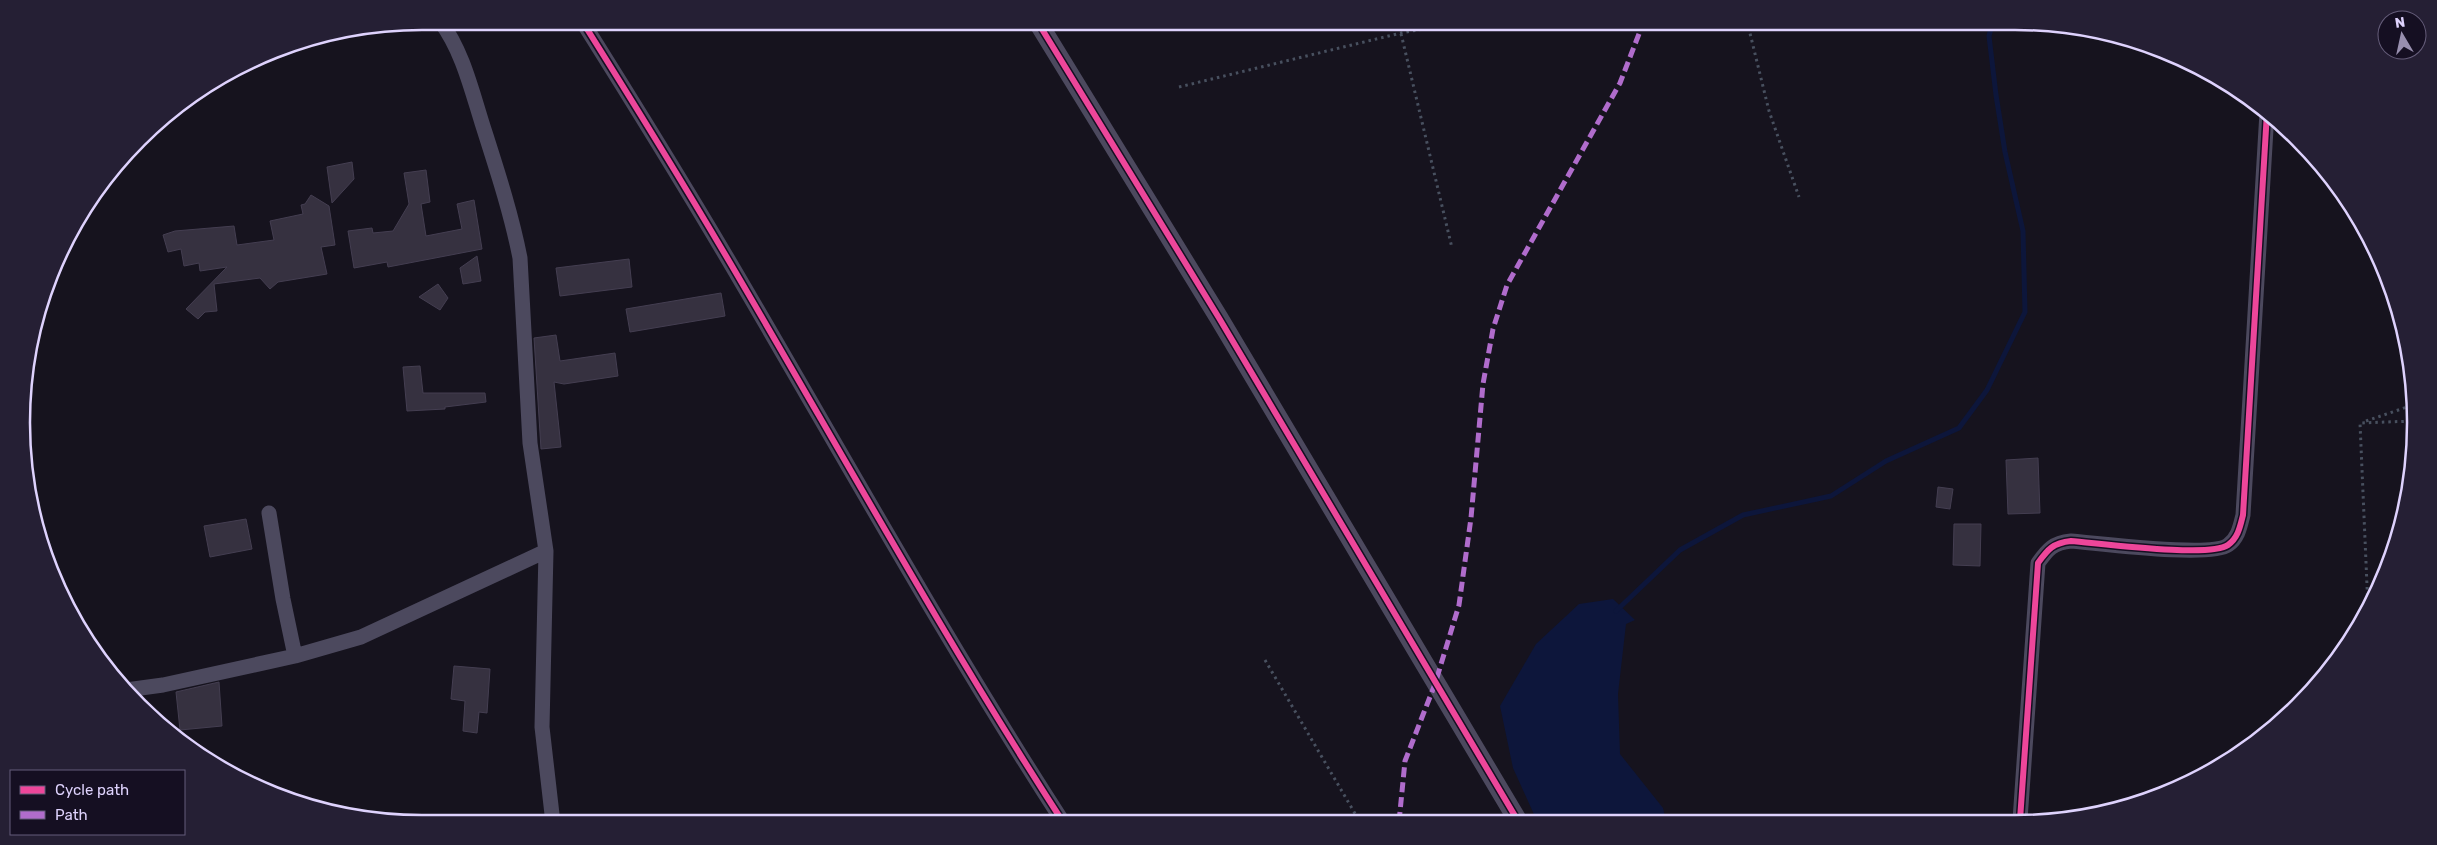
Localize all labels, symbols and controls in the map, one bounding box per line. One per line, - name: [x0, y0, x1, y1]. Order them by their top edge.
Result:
- north arrow: [2377, 10, 2427, 60]
- text: N: [2394, 13, 2406, 32]
- legend: [10, 770, 185, 835]
- text: Cycle path: [55, 781, 129, 799]
- text: Path: [55, 806, 88, 824]

